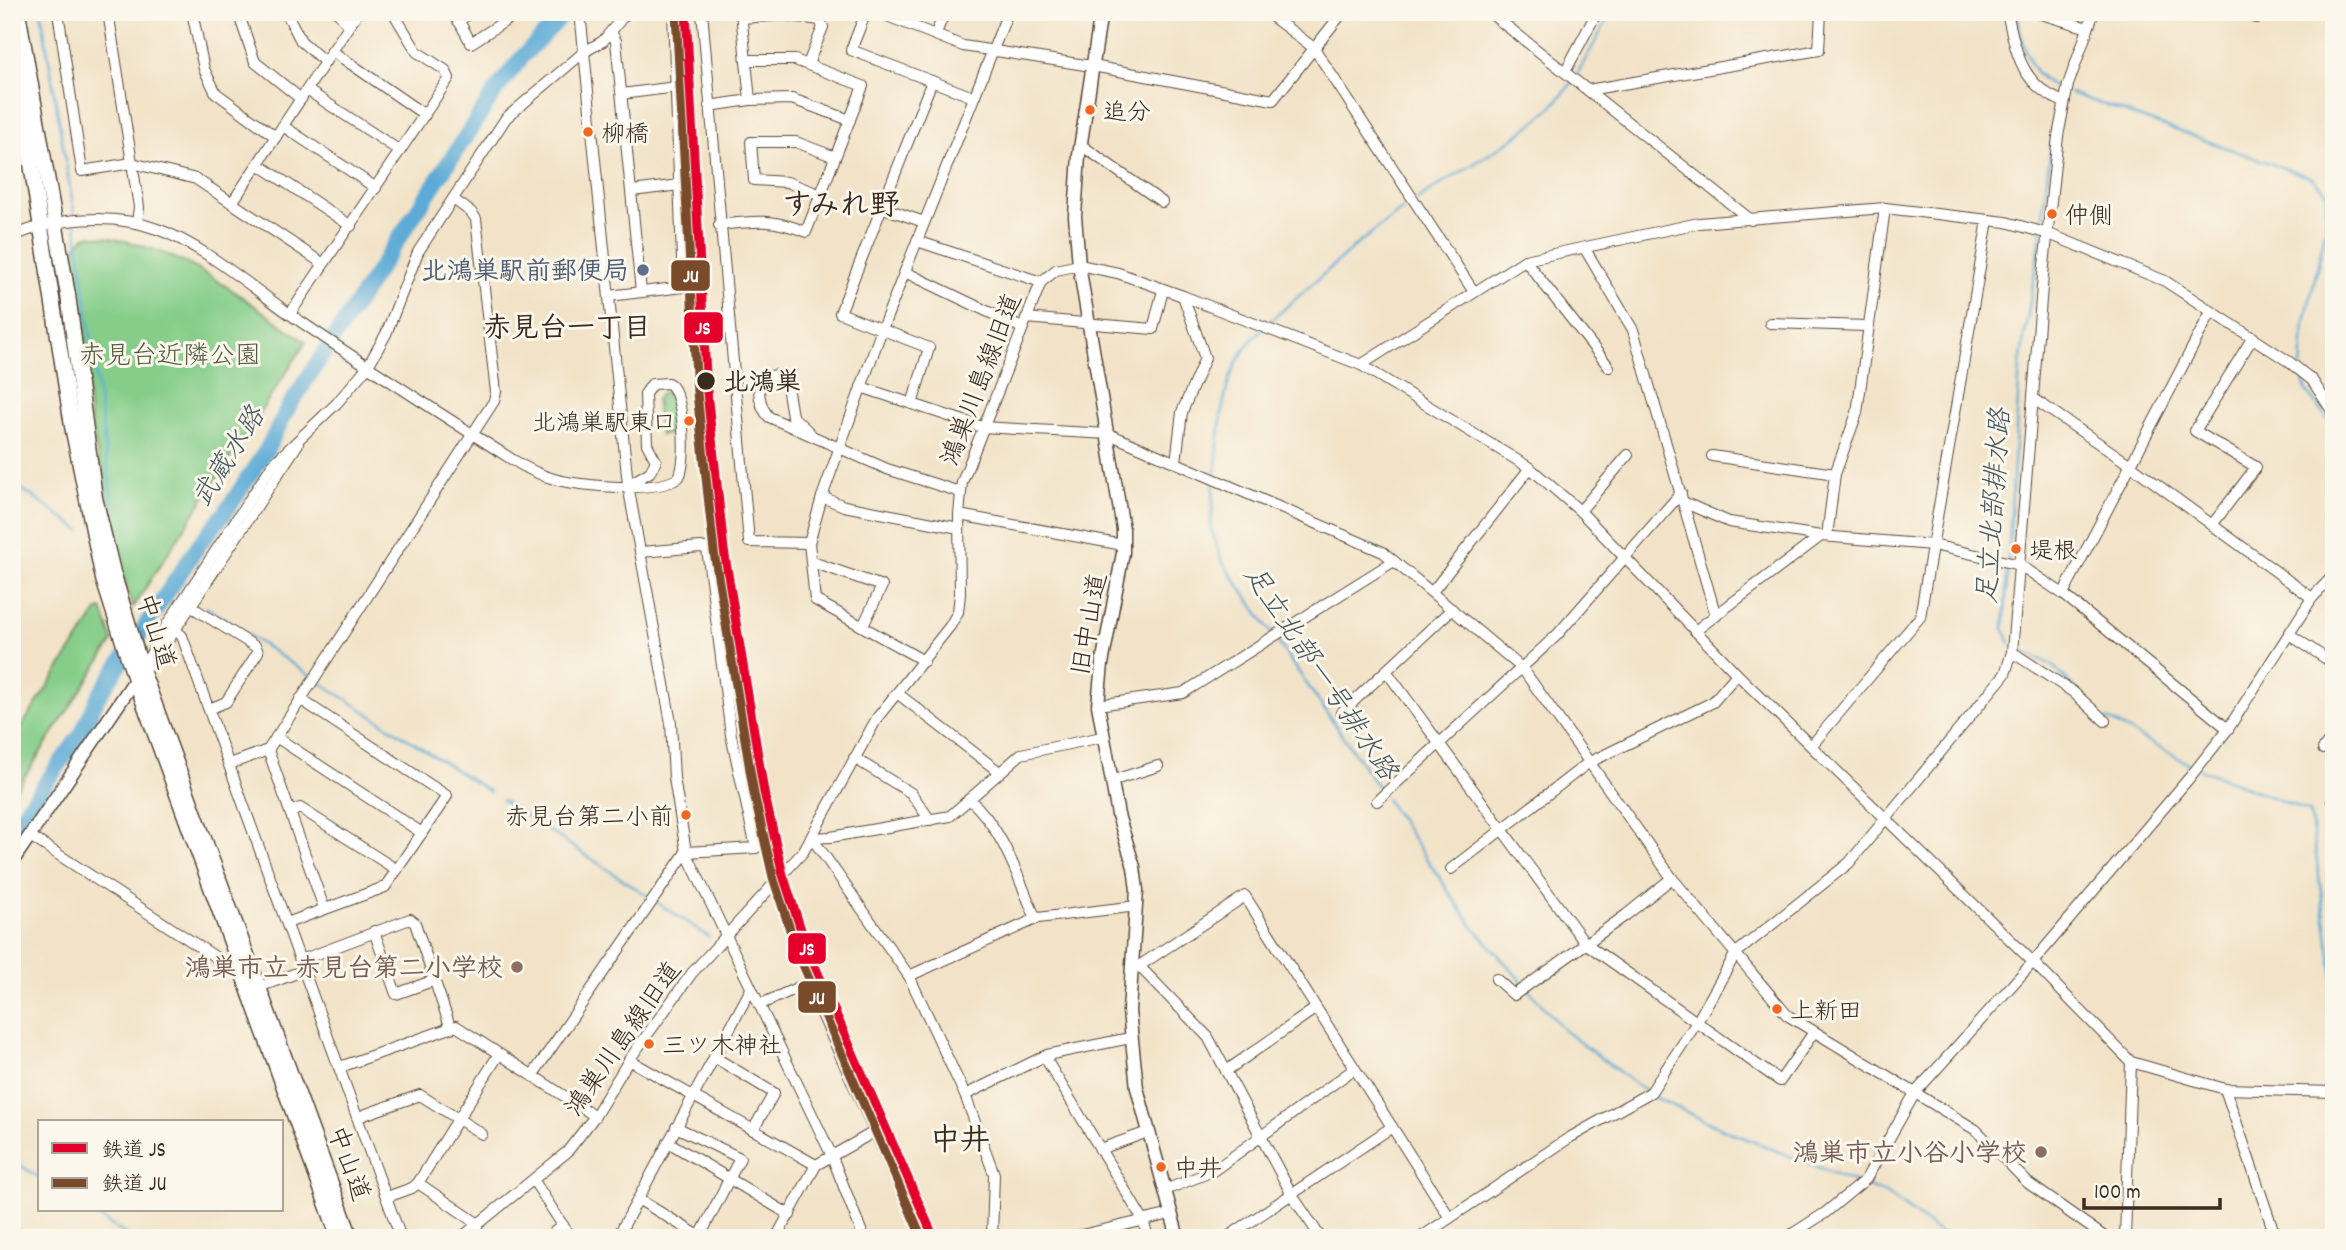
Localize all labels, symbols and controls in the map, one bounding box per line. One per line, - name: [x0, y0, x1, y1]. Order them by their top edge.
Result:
- place label: 追分: [1103, 97, 1151, 131]
- marker: 追分: [1083, 103, 1097, 117]
- place label: 柳橋: [601, 119, 649, 153]
- marker: 柳橋: [581, 125, 595, 139]
- district label: すみれ野: [782, 187, 900, 230]
- place label: 仲側: [2065, 201, 2113, 235]
- marker: 仲側: [2045, 207, 2059, 221]
- place label: 北鴻巣駅前郵便局: [421, 255, 629, 292]
- line badge: JU: [670, 259, 711, 292]
- marker: 北鴻巣駅前郵便局: [635, 262, 651, 278]
- text: JU: [683, 265, 699, 292]
- street label: 鴻巣川島線旧道: [933, 289, 1033, 472]
- district label: 赤見台一丁目: [483, 311, 651, 351]
- line badge: JS: [683, 311, 724, 344]
- text: JS: [695, 317, 711, 344]
- park label: 赤見台近隣公園: [79, 339, 261, 376]
- place label: 北鴻巣: [723, 366, 801, 403]
- marker: 北鴻巣: [695, 370, 717, 392]
- water label: 武蔵水路: [185, 399, 279, 517]
- water label: 足立北部排水路: [1970, 405, 2024, 606]
- place label: 北鴻巣駅東口: [532, 408, 676, 442]
- marker: 北鴻巣駅東口: [682, 414, 696, 428]
- place label: 堤根: [2029, 536, 2077, 570]
- marker: 堤根: [2009, 542, 2023, 556]
- water label: 足立北部一号排水路: [1231, 559, 1406, 792]
- street label: 旧中山道: [1064, 570, 1119, 679]
- street label: 中山道: [125, 589, 183, 675]
- place label: 赤見台第二小前: [505, 802, 673, 836]
- marker: 赤見台第二小前: [679, 808, 693, 822]
- line badge: JS: [787, 932, 827, 965]
- text: JS: [799, 938, 815, 965]
- place label: 鴻巣市立 赤見台第二小学校: [185, 952, 503, 989]
- street label: 鴻巣川島線旧道: [558, 955, 692, 1125]
- marker: 鴻巣市立 赤見台第二小学校: [509, 959, 525, 975]
- line badge: JU: [797, 980, 837, 1014]
- text: JU: [809, 987, 825, 1014]
- place label: 上新田: [1790, 996, 1862, 1030]
- marker: 上新田: [1770, 1002, 1784, 1016]
- place label: 三ツ木神社: [662, 1031, 782, 1065]
- marker: 三ツ木神社: [642, 1037, 656, 1051]
- legend: [38, 1120, 284, 1212]
- street label: 中山道: [316, 1121, 377, 1207]
- district label: 中井: [930, 1122, 990, 1165]
- text: 鉄道 JS: [102, 1137, 166, 1167]
- place label: 鴻巣市立小谷小学校: [1793, 1137, 2027, 1174]
- marker: 鴻巣市立小谷小学校: [2033, 1144, 2049, 1160]
- place label: 中井: [1174, 1154, 1222, 1188]
- marker: 中井: [1154, 1160, 1168, 1174]
- scale bar: [2084, 1166, 2220, 1210]
- text: 鉄道 JU: [102, 1171, 167, 1201]
- text: 100 m: [2094, 1179, 2141, 1209]

